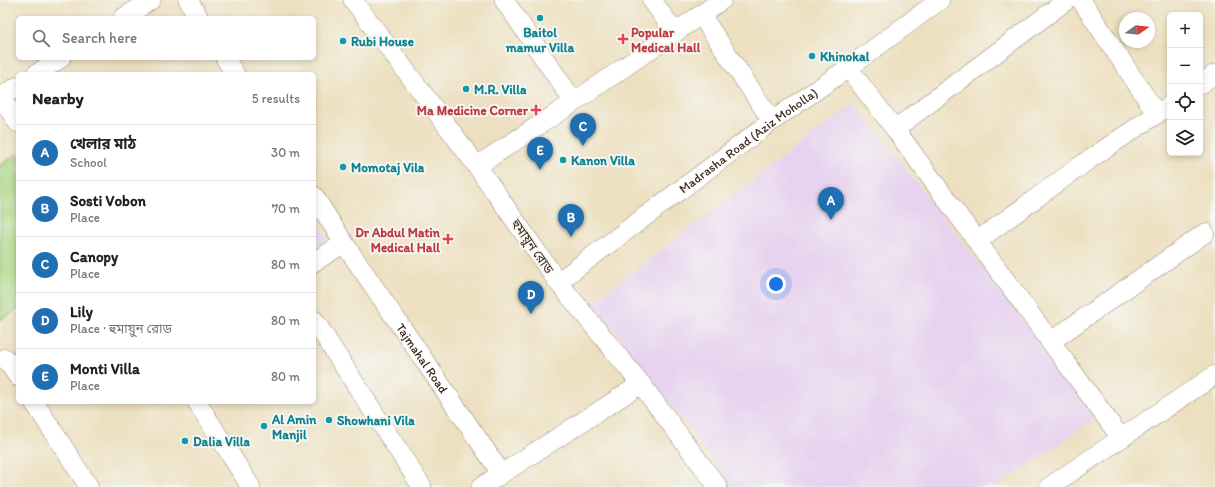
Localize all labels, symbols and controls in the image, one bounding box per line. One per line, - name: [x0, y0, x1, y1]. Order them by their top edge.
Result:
- north arrow: [1119, 12, 1155, 48]
- map controls: [1167, 12, 1203, 156]
- button: +: [1167, 12, 1203, 48]
- marker: Baitol mamur Villa: [535, 13, 545, 23]
- search box: [16, 16, 316, 60]
- place label: Baitol mamur Villa: [505, 25, 574, 55]
- place label: Popular Medical Hall: [631, 25, 701, 55]
- icon: search: [30, 27, 52, 49]
- text: Search here: [62, 29, 137, 47]
- place label: Rubi House: [351, 34, 414, 49]
- marker: Popular Medical Hall: [618, 34, 628, 44]
- marker: Rubi House: [338, 36, 348, 46]
- button: −: [1167, 48, 1203, 84]
- place label: Khinokal: [820, 49, 870, 64]
- marker: Khinokal: [807, 51, 817, 61]
- place label: M.R. Villa: [474, 82, 527, 97]
- marker: M.R. Villa: [461, 84, 471, 94]
- button: locate: [1167, 84, 1203, 120]
- street label: Madrasha Road (Aziz Moholla): [676, 85, 820, 196]
- text: Nearby: [32, 88, 84, 108]
- text: 5 results: [252, 91, 300, 106]
- place label: Ma Medicine Corner: [417, 103, 529, 118]
- marker: Ma Medicine Corner: [531, 105, 541, 115]
- pin: C: [570, 113, 596, 146]
- button: layers: [1167, 120, 1203, 156]
- text: খেলার মাঠ: [70, 135, 136, 153]
- pin: E: [527, 137, 553, 170]
- text: A: [41, 145, 49, 160]
- text: 30 m: [271, 145, 300, 160]
- place label: Kanon Villa: [571, 153, 635, 168]
- text: School: [70, 155, 107, 170]
- marker: Kanon Villa: [558, 155, 568, 165]
- place label: Momotaj Vila: [351, 160, 425, 176]
- marker: Momotaj Vila: [338, 162, 348, 172]
- pin: A: [818, 187, 844, 220]
- text: Sosti Vobon: [70, 192, 146, 210]
- text: B: [41, 201, 49, 216]
- text: 70 m: [272, 201, 300, 216]
- pin: B: [558, 204, 584, 237]
- text: Place: [70, 210, 100, 225]
- street label: হুমায়ুন রোড: [506, 215, 557, 278]
- place label: Dr Abdul Matin Medical Hall: [355, 225, 441, 255]
- marker: Dr Abdul Matin Medical Hall: [443, 234, 453, 244]
- text: Canopy: [70, 248, 118, 266]
- text: C: [41, 257, 49, 272]
- text: 80 m: [271, 257, 300, 272]
- text: Place: [70, 266, 100, 281]
- your location: [766, 274, 786, 294]
- pin: D: [518, 281, 544, 314]
- text: Lily: [70, 303, 93, 321]
- text: D: [41, 313, 49, 328]
- text: 80 m: [271, 313, 300, 328]
- text: Place · হুমায়ুন রোড: [70, 321, 172, 336]
- street label: Tajmahal Road: [393, 321, 451, 396]
- text: Monti Villa: [70, 360, 140, 378]
- text: E: [41, 369, 49, 384]
- text: 80 m: [271, 369, 300, 384]
- text: Place: [70, 378, 100, 393]
- place label: Al Amin Manjil: [271, 412, 317, 443]
- place label: Showhani Vila: [337, 413, 415, 428]
- marker: Showhani Vila: [324, 415, 334, 425]
- marker: Al Amin Manjil: [259, 421, 269, 431]
- place label: Dalia Villa: [193, 434, 250, 449]
- marker: Dalia Villa: [180, 436, 190, 446]

